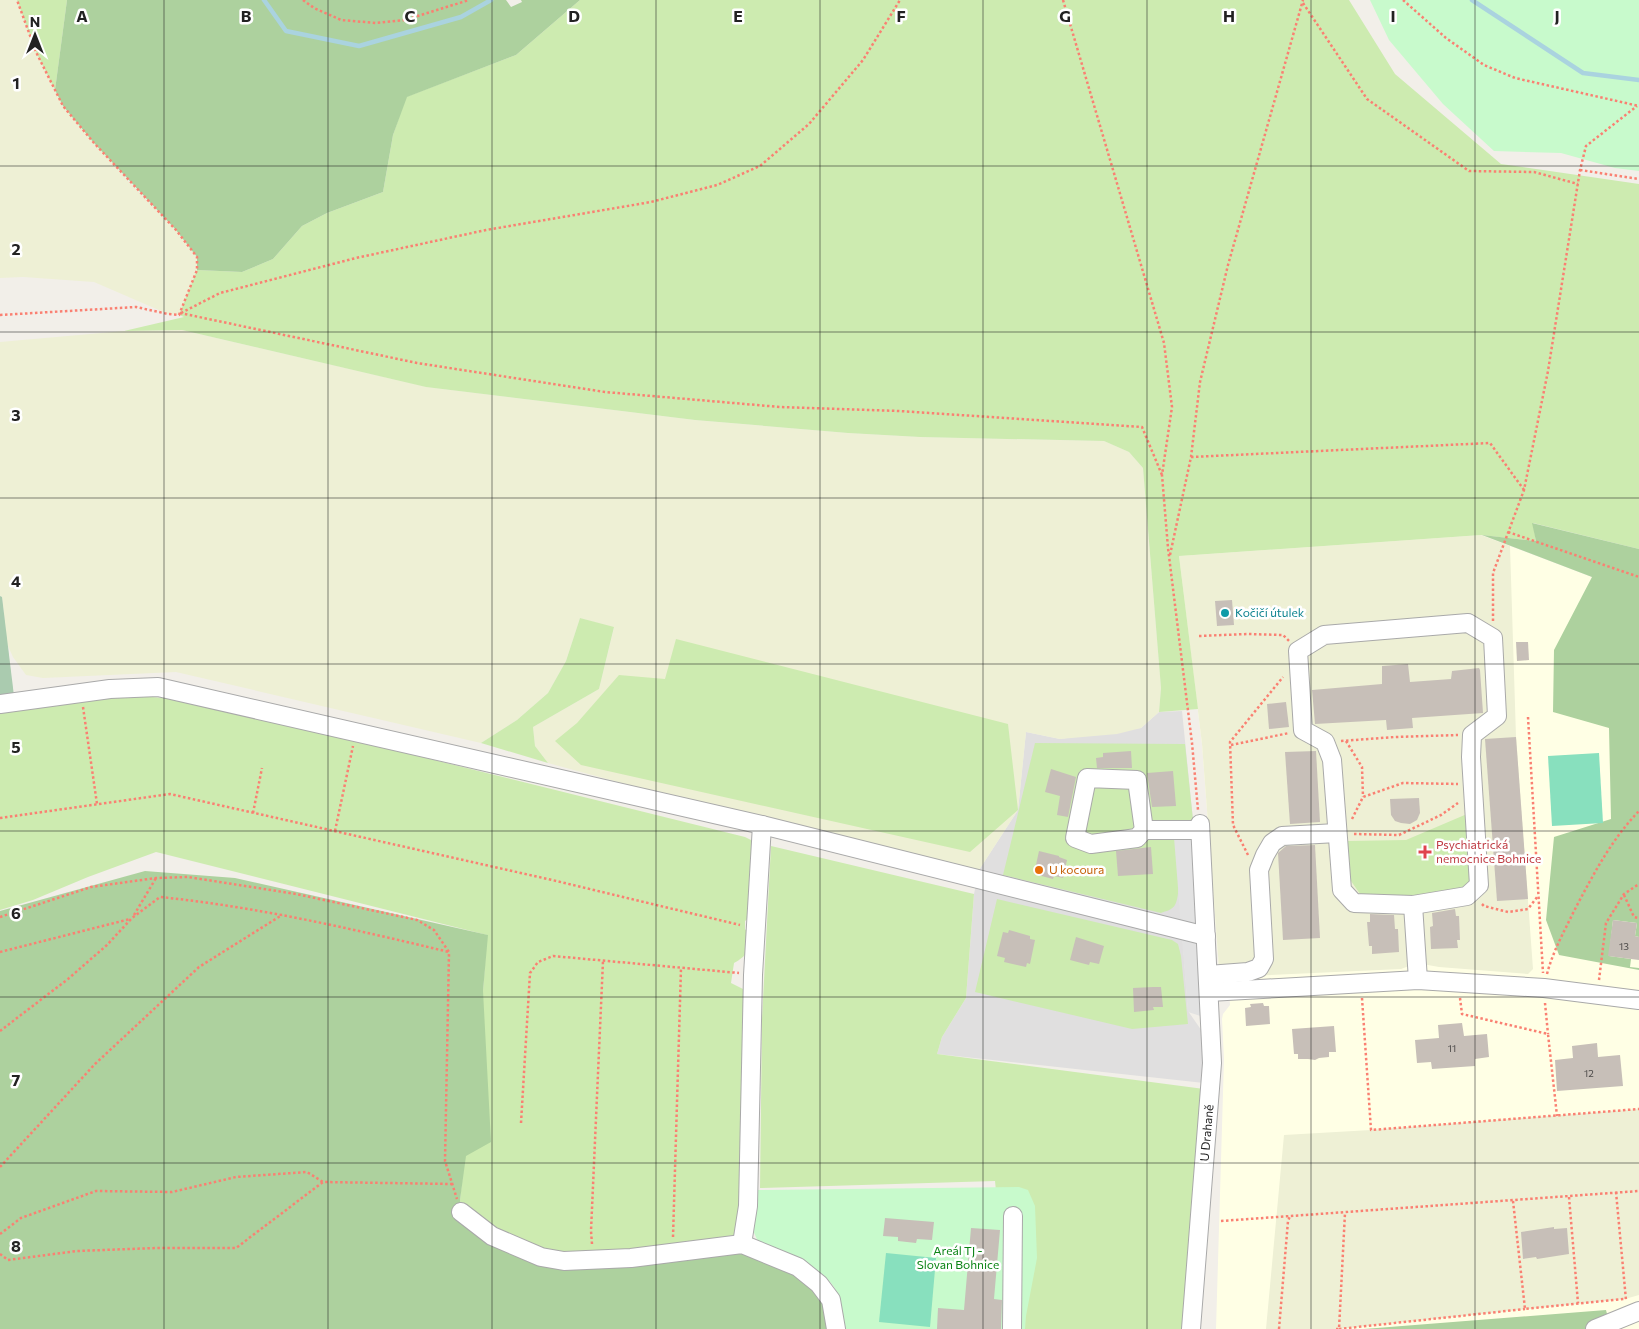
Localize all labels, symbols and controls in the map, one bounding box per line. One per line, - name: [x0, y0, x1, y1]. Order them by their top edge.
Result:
- text: A: [76, 6, 88, 25]
- text: B: [241, 6, 252, 25]
- text: C: [405, 6, 416, 25]
- text: D: [568, 6, 580, 25]
- text: E: [733, 6, 743, 25]
- text: F: [896, 6, 906, 25]
- text: G: [1059, 6, 1071, 25]
- text: H: [1223, 6, 1235, 25]
- text: I: [1390, 6, 1396, 25]
- text: J: [1554, 6, 1560, 25]
- north arrow: [10, 10, 60, 60]
- text: N: [30, 13, 40, 30]
- text: 1: [12, 73, 20, 92]
- text: 2: [11, 239, 21, 258]
- text: 3: [11, 405, 21, 424]
- text: 4: [11, 571, 21, 590]
- place label: Kočičí útulek: [1235, 605, 1305, 619]
- marker: Kočičí útulek: [1219, 607, 1231, 619]
- text: 5: [11, 737, 21, 756]
- place label: Psychiatrická nemocnice Bohnice: [1436, 837, 1541, 865]
- marker: Psychiatrická nemocnice Bohnice: [1418, 845, 1432, 859]
- place label: U kocoura: [1049, 862, 1104, 876]
- marker: U kocoura: [1033, 864, 1045, 876]
- text: 6: [11, 903, 21, 922]
- house number: 13: [1619, 940, 1629, 952]
- house number: 11: [1448, 1042, 1456, 1054]
- house number: 12: [1584, 1067, 1594, 1079]
- text: 7: [12, 1070, 21, 1089]
- street label: U Drahaně: [1197, 1104, 1215, 1162]
- text: 8: [11, 1236, 21, 1255]
- park label: Areál TJ - Slovan Bohnice: [917, 1243, 999, 1271]

